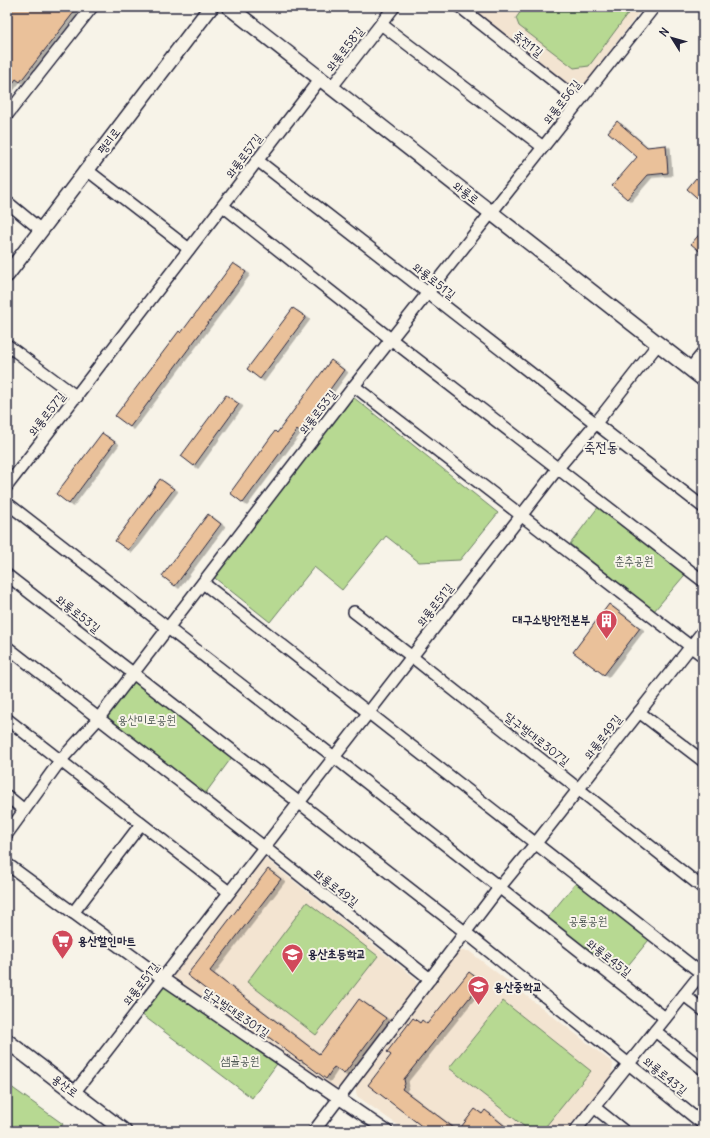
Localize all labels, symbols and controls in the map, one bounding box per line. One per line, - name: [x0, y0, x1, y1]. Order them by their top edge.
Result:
- north arrow: [652, 18, 692, 58]
- street label: 와룡로58길: [323, 23, 367, 74]
- text: N: [656, 25, 672, 39]
- street label: 죽전1길: [510, 27, 546, 60]
- street label: 와룡로56길: [540, 76, 584, 127]
- street label: 평리로: [94, 125, 123, 157]
- street label: 와룡로57길: [222, 130, 265, 181]
- street label: 와룡로: [450, 178, 482, 207]
- street label: 와룡로51길: [410, 259, 459, 302]
- street label: 와룡로53길: [296, 386, 340, 437]
- street label: 와룡로57길: [25, 389, 69, 439]
- district label: 죽전동: [584, 438, 618, 456]
- park label: 춘추공원: [615, 553, 653, 568]
- street label: 와룡로51길: [413, 580, 456, 629]
- street label: 와룡로53길: [53, 592, 104, 636]
- building icon: 대구소방안전본부: [593, 607, 619, 640]
- place label: 대구소방안전본부: [512, 612, 590, 627]
- street label: 달구벌대로307길: [502, 709, 573, 769]
- street label: 와룡로49길: [581, 711, 625, 762]
- park label: 용산미로공원: [118, 712, 176, 727]
- street label: 와룡로49길: [311, 866, 362, 910]
- park label: 공룡공원: [569, 913, 607, 928]
- supermarket icon: 용산할인마트: [49, 928, 75, 961]
- place label: 용산할인마트: [78, 933, 136, 948]
- street label: 와룡로45길: [584, 936, 635, 980]
- school or university icon: 용산초등학교: [279, 941, 305, 974]
- place label: 용산초등학교: [308, 946, 366, 961]
- street label: 와룡로51길: [119, 959, 162, 1008]
- school or university icon: 용산중학교: [465, 974, 491, 1007]
- place label: 용산중학교: [494, 979, 542, 994]
- street label: 달구벌대로301길: [200, 985, 273, 1041]
- park label: 샘골공원: [221, 1053, 259, 1068]
- street label: 와룡로43길: [640, 1053, 691, 1098]
- street label: 용산로: [49, 1071, 81, 1100]

